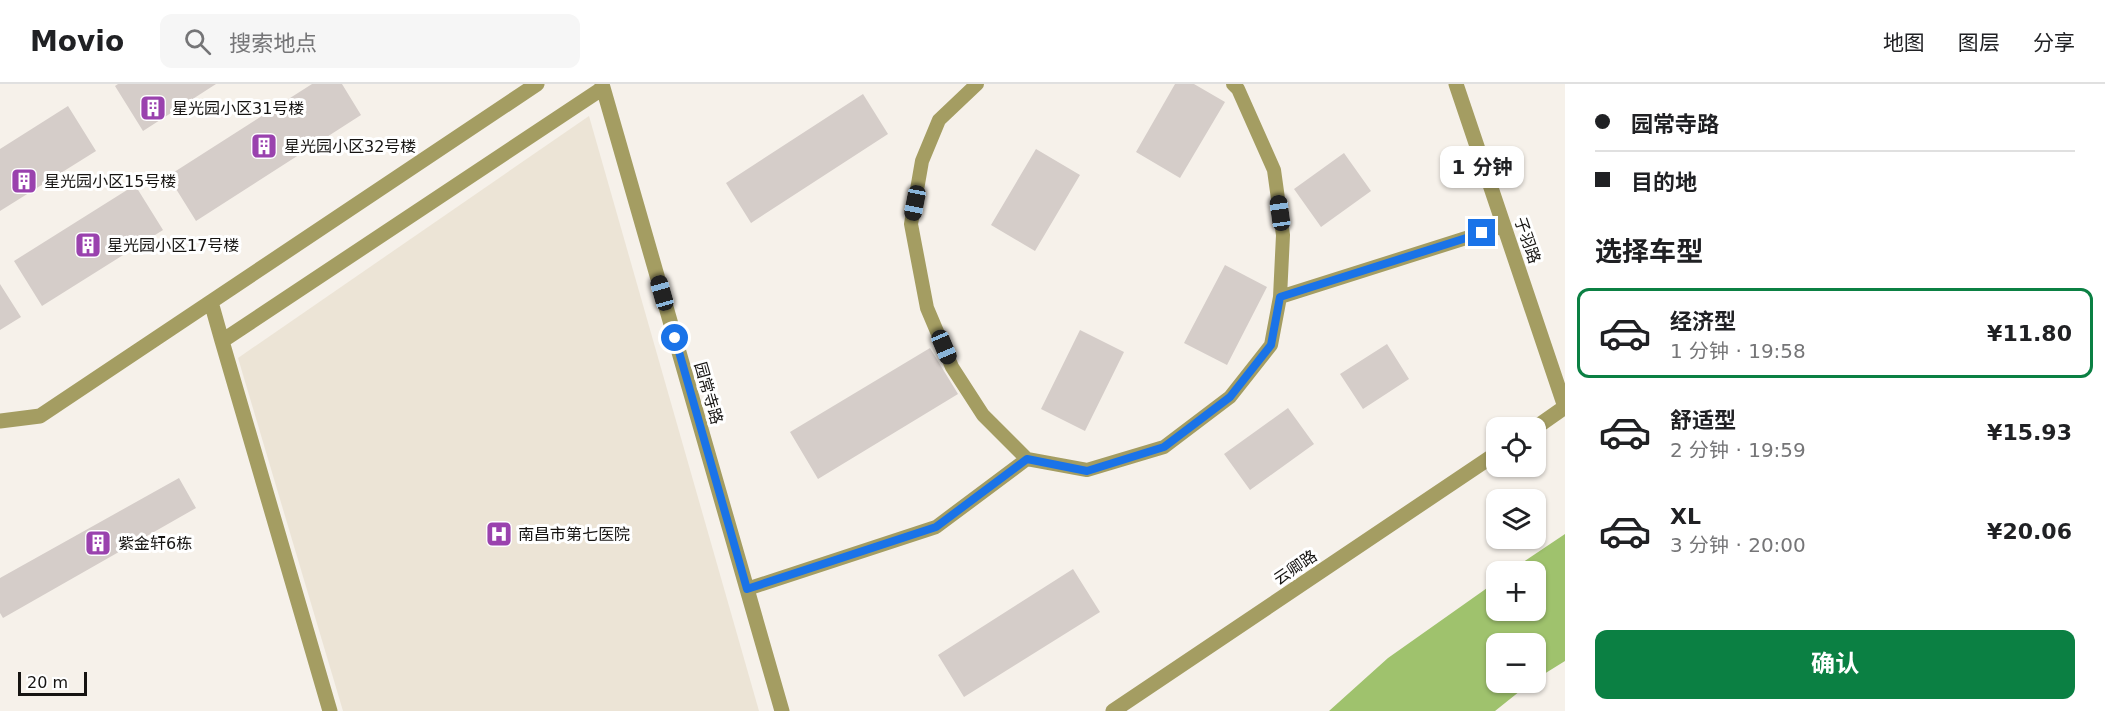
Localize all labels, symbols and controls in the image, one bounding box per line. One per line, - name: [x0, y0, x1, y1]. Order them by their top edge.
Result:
- search box: [160, 14, 580, 68]
- text: Movio: [30, 25, 124, 58]
- icon: search: [181, 25, 214, 58]
- text: 搜索地点: [229, 31, 317, 56]
- text: 地图: [1883, 31, 1925, 55]
- text: 图层: [1958, 31, 2000, 55]
- text: 分享: [2033, 31, 2075, 55]
- building icon: 星光园小区31号楼: [138, 93, 168, 123]
- place label: 星光园小区31号楼: [172, 99, 304, 118]
- text: 园常寺路: [1631, 112, 1719, 137]
- building icon: 星光园小区32号楼: [249, 131, 279, 161]
- place label: 星光园小区32号楼: [284, 137, 416, 156]
- callout: 1 分钟: [1440, 146, 1524, 188]
- text: 1 分钟: [1452, 155, 1512, 179]
- building icon: 星光园小区15号楼: [9, 166, 39, 196]
- text: 目的地: [1631, 170, 1697, 195]
- place label: 星光园小区15号楼: [44, 172, 176, 191]
- car: [903, 184, 927, 222]
- car: [1269, 194, 1291, 232]
- street label: 子羽路: [1511, 214, 1544, 266]
- route end: [1468, 219, 1495, 246]
- building icon: 星光园小区17号楼: [73, 230, 103, 260]
- place label: 星光园小区17号楼: [107, 236, 239, 255]
- text: 选择车型: [1595, 236, 1703, 267]
- car: [648, 273, 676, 313]
- icon: car: [1598, 306, 1652, 360]
- text: 经济型: [1670, 309, 1736, 334]
- text: ¥11.80: [1987, 321, 2072, 346]
- route start: [661, 324, 688, 351]
- car: [929, 327, 959, 367]
- text: 1 分钟 · 19:58: [1670, 339, 1806, 363]
- street label: 园常寺路: [691, 360, 726, 427]
- icon: car: [1598, 405, 1652, 459]
- text: 舒适型: [1670, 408, 1736, 433]
- map controls: [1486, 417, 1546, 693]
- button: locate: [1486, 417, 1546, 477]
- text: ¥15.93: [1987, 420, 2072, 445]
- text: 2 分钟 · 19:59: [1670, 438, 1806, 462]
- button: layers: [1486, 489, 1546, 549]
- icon: car: [1598, 504, 1652, 558]
- text: XL: [1670, 504, 1701, 529]
- hospital icon: 南昌市第七医院: [484, 519, 514, 549]
- text: ¥20.06: [1987, 519, 2072, 544]
- place label: 南昌市第七医院: [518, 525, 630, 544]
- building icon: 紫金轩6栋: [83, 528, 113, 558]
- text: 3 分钟 · 20:00: [1670, 533, 1806, 557]
- place label: 紫金轩6栋: [118, 534, 192, 553]
- street label: 云卿路: [1270, 546, 1320, 589]
- button: +: [1486, 561, 1546, 621]
- button: 确认: [1595, 630, 2075, 699]
- button: −: [1486, 633, 1546, 693]
- scale bar: [18, 669, 87, 696]
- text: 20 m: [27, 673, 68, 692]

